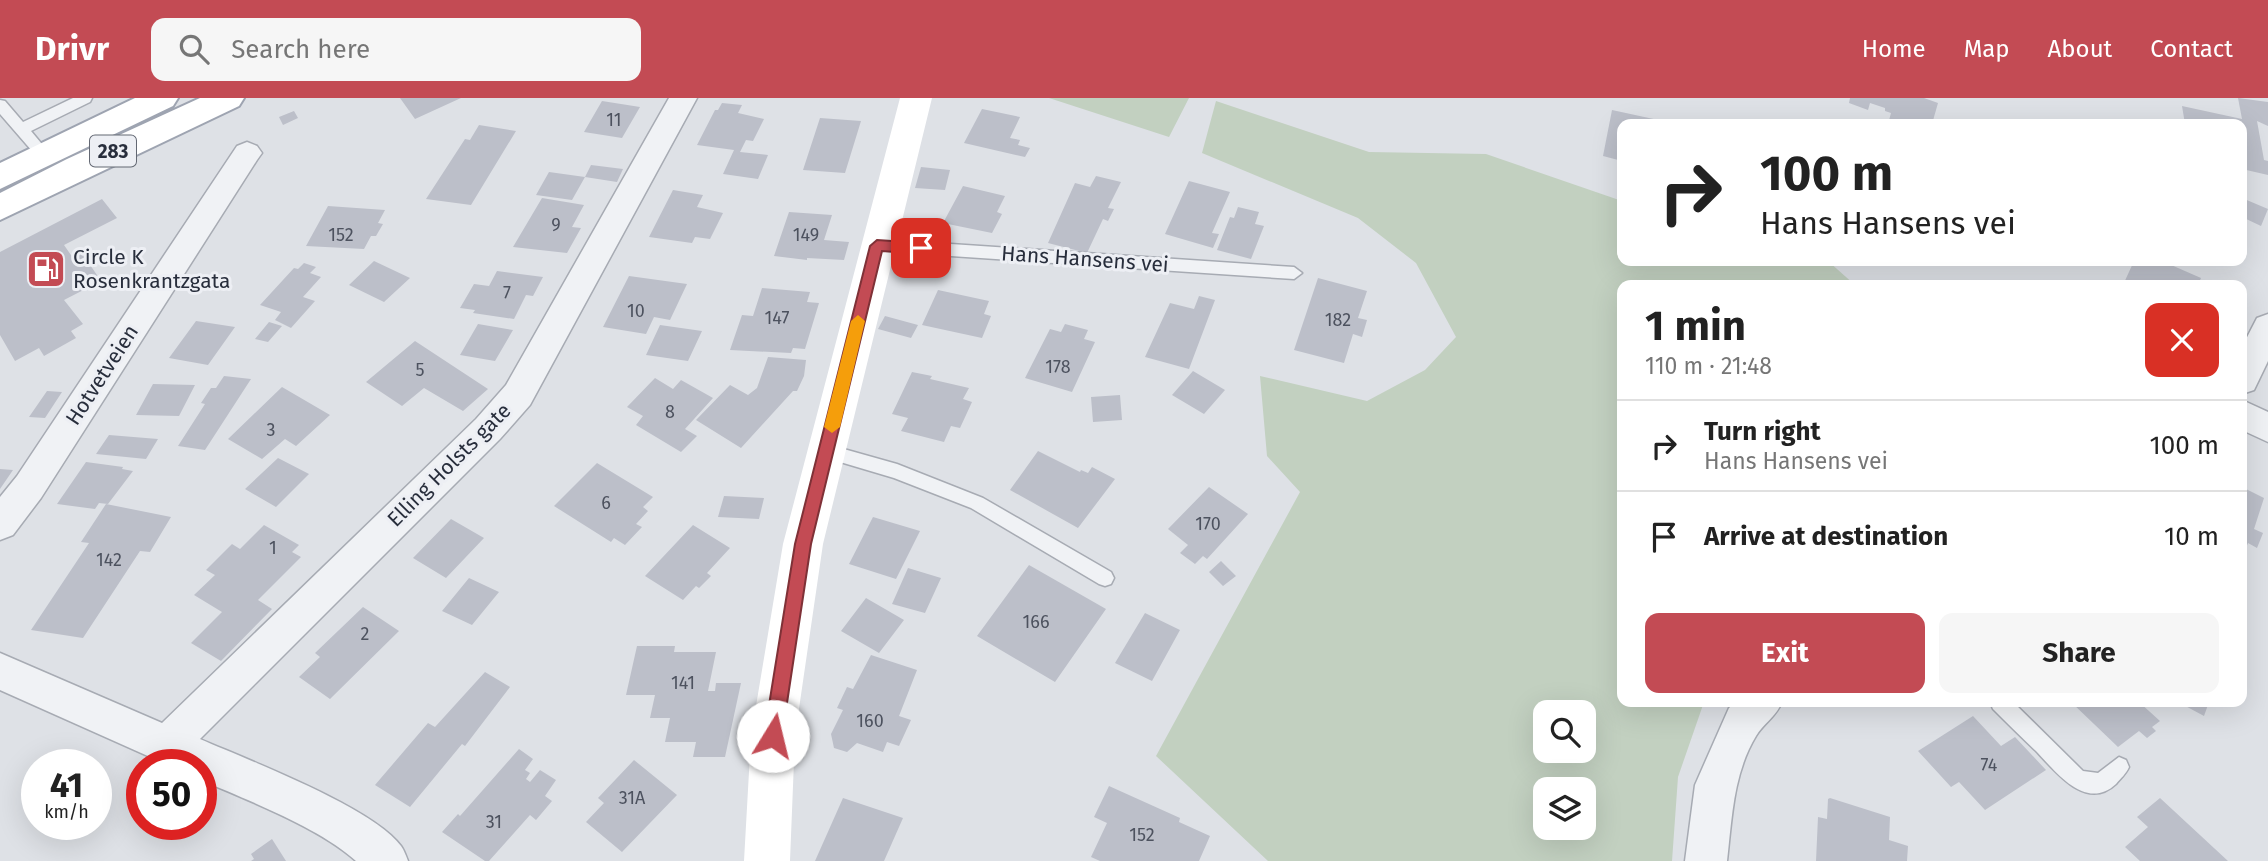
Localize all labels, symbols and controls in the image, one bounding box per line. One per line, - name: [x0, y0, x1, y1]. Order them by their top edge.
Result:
- search box: [151, 18, 641, 81]
- text: Drivr: [35, 29, 109, 69]
- icon: search: [175, 30, 213, 68]
- text: Search here: [231, 34, 370, 65]
- text: Home: [1862, 35, 1926, 63]
- text: Map: [1964, 35, 2010, 63]
- text: About: [2048, 35, 2112, 63]
- text: Contact: [2150, 35, 2233, 63]
- house number: 11: [606, 109, 622, 131]
- road number: 283: [90, 136, 136, 166]
- text: 100 m: [1760, 144, 1893, 203]
- icon: right: [1645, 147, 1736, 238]
- text: Hans Hansens vei: [1760, 204, 2016, 242]
- house number: 9: [551, 214, 561, 236]
- pin: [891, 218, 951, 278]
- house number: 152: [328, 224, 354, 246]
- house number: 149: [793, 224, 819, 246]
- icon: arrive: [902, 229, 940, 267]
- street label: Hans Hansens vei: [1000, 240, 1170, 278]
- place label: Circle K Rosenkrantzgata: [73, 244, 230, 294]
- fuel station icon: Circle K Rosenkrantzgata: [25, 248, 67, 290]
- house number: 7: [503, 282, 511, 304]
- house number: 10: [627, 300, 645, 322]
- text: 1 min: [1645, 301, 1746, 351]
- button: close: [2145, 303, 2219, 377]
- house number: 147: [765, 307, 789, 329]
- house number: 182: [1325, 309, 1351, 331]
- street label: Hotvetveien: [60, 320, 144, 430]
- text: 110 m · 21:48: [1645, 352, 1772, 380]
- house number: 178: [1045, 356, 1071, 378]
- house number: 5: [415, 359, 425, 381]
- street label: Elling Holsts gate: [382, 398, 516, 532]
- house number: 8: [665, 401, 675, 423]
- text: Turn right: [1704, 416, 1821, 447]
- house number: 3: [267, 419, 275, 441]
- icon: right: [1645, 427, 1683, 465]
- text: 100 m: [2150, 430, 2219, 461]
- text: Hans Hansens vei: [1704, 447, 1888, 475]
- house number: 6: [601, 492, 611, 514]
- house number: 170: [1195, 513, 1221, 535]
- icon: arrive: [1645, 518, 1683, 556]
- text: Arrive at destination: [1704, 521, 1948, 552]
- text: 10 m: [2164, 521, 2219, 552]
- house number: 1: [269, 537, 277, 559]
- house number: 142: [96, 549, 122, 571]
- house number: 166: [1023, 611, 1049, 633]
- button: Exit: [1645, 613, 1925, 693]
- button: Share: [1939, 613, 2219, 693]
- house number: 2: [361, 623, 370, 645]
- house number: 141: [671, 672, 695, 694]
- position arrow: [736, 699, 810, 773]
- map controls: [1533, 700, 1596, 840]
- button: search: [1533, 700, 1596, 763]
- house number: 160: [856, 710, 884, 732]
- speed limit sign: 50: [126, 749, 217, 840]
- house number: 74: [1981, 754, 1998, 776]
- text: 41: [50, 764, 83, 806]
- button: layers: [1533, 777, 1596, 840]
- house number: 31A: [619, 787, 646, 809]
- text: km/h: [44, 801, 89, 823]
- house number: 31: [486, 811, 502, 833]
- house number: 152: [1129, 824, 1155, 846]

